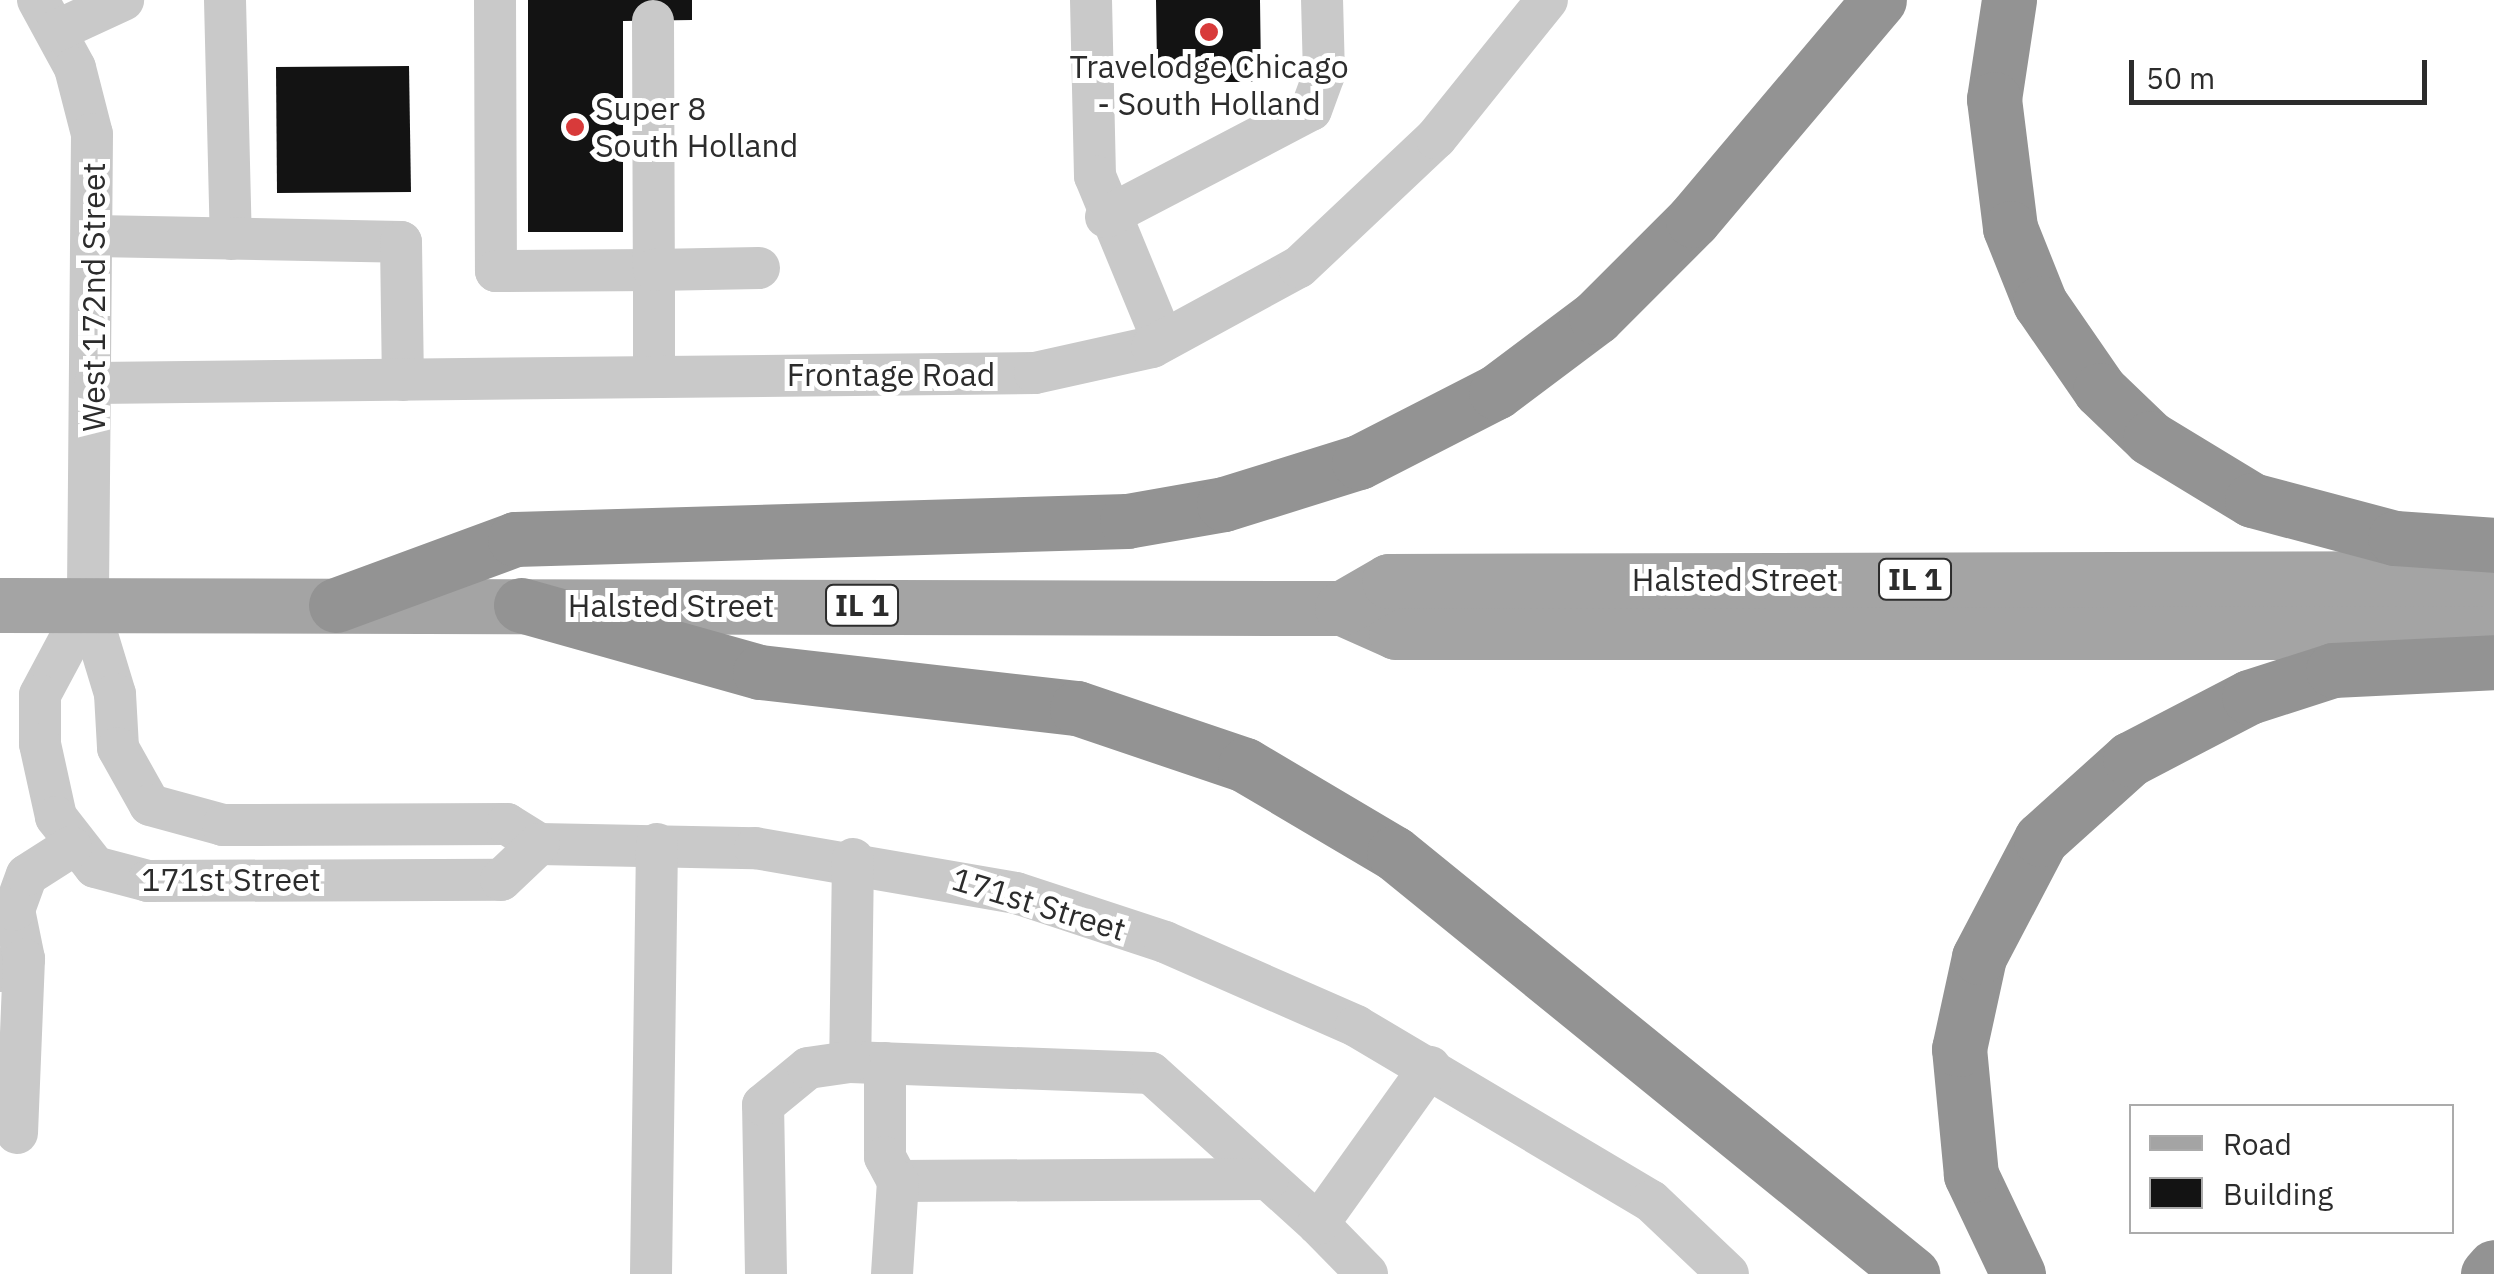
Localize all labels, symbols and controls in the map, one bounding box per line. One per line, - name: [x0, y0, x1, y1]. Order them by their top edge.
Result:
- marker: Travelodge Chicago - South Holland: [1198, 21, 1220, 43]
- scale bar: [2134, 40, 2432, 102]
- place label: Travelodge Chicago - South Holland: [1069, 48, 1349, 123]
- text: 50 m: [2146, 58, 2215, 97]
- place label: Super 8 South Holland: [595, 90, 798, 165]
- marker: Super 8 South Holland: [564, 116, 586, 138]
- street label: West 172nd Street: [74, 162, 112, 432]
- street label: Frontage Road: [787, 355, 995, 393]
- road number: IL 1: [1878, 554, 1952, 604]
- street label: Halsted Street: [1632, 560, 1838, 598]
- road number: IL 1: [824, 580, 900, 630]
- street label: Halsted Street: [568, 586, 774, 624]
- street label: 171st Street: [948, 859, 1130, 949]
- street label: 171st Street: [141, 860, 321, 898]
- legend: [2129, 1104, 2454, 1234]
- text: Road: [2223, 1124, 2292, 1163]
- text: Building: [2223, 1174, 2333, 1213]

